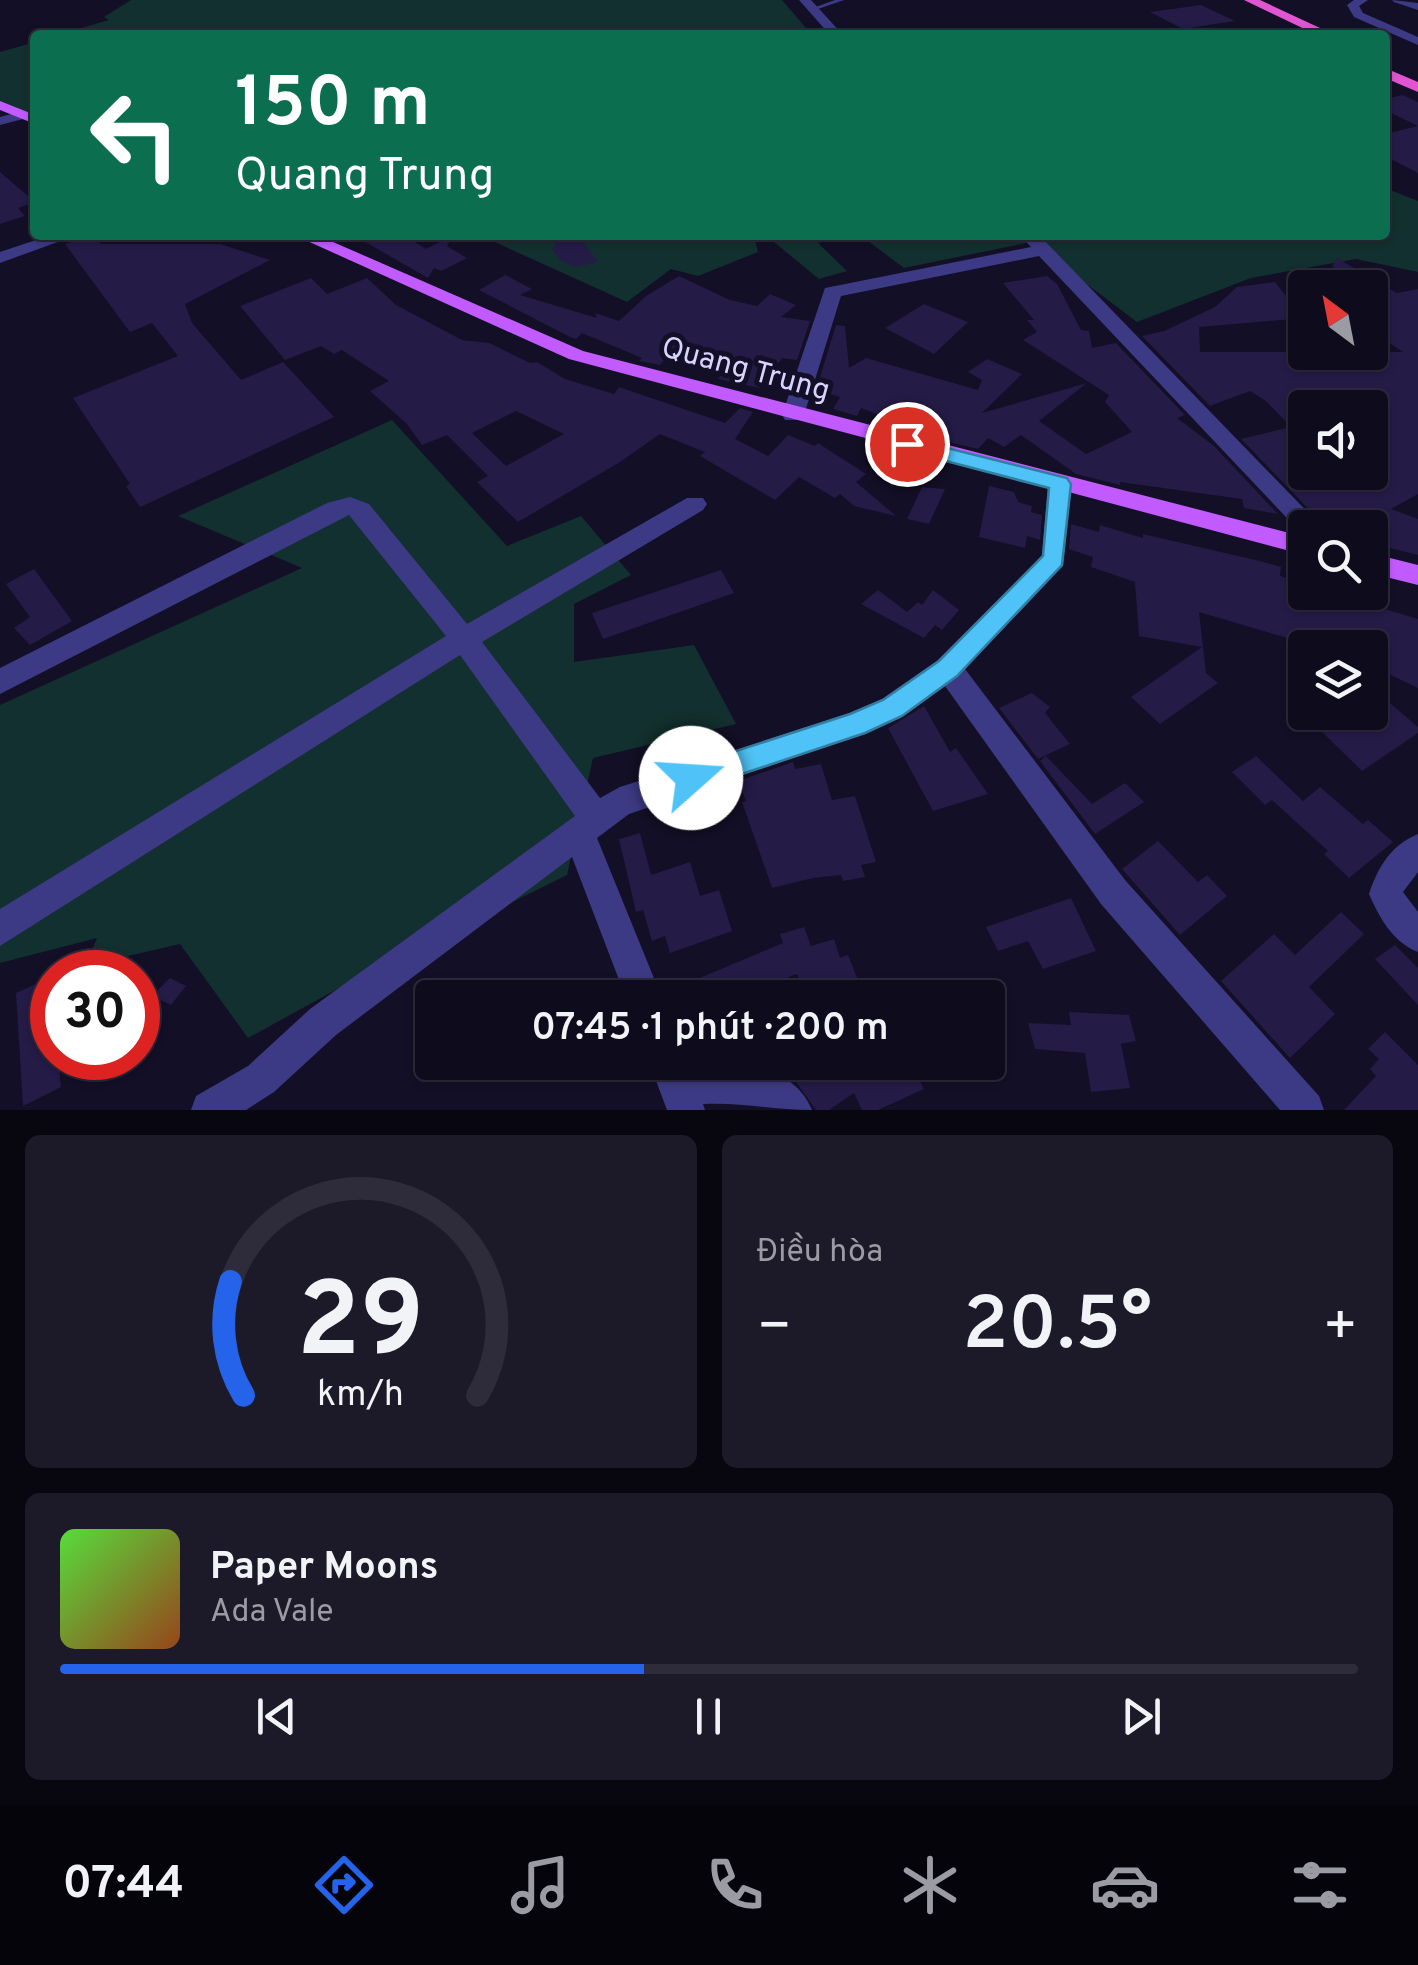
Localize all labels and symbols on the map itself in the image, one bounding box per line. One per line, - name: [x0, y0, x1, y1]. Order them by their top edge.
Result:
- north arrow: [1288, 270, 1388, 370]
- street label: Quang Trung: [657, 330, 834, 411]
- pin: [865, 402, 950, 487]
- position arrow: [639, 726, 743, 830]
- speed limit sign: 30: [30, 950, 160, 1080]

